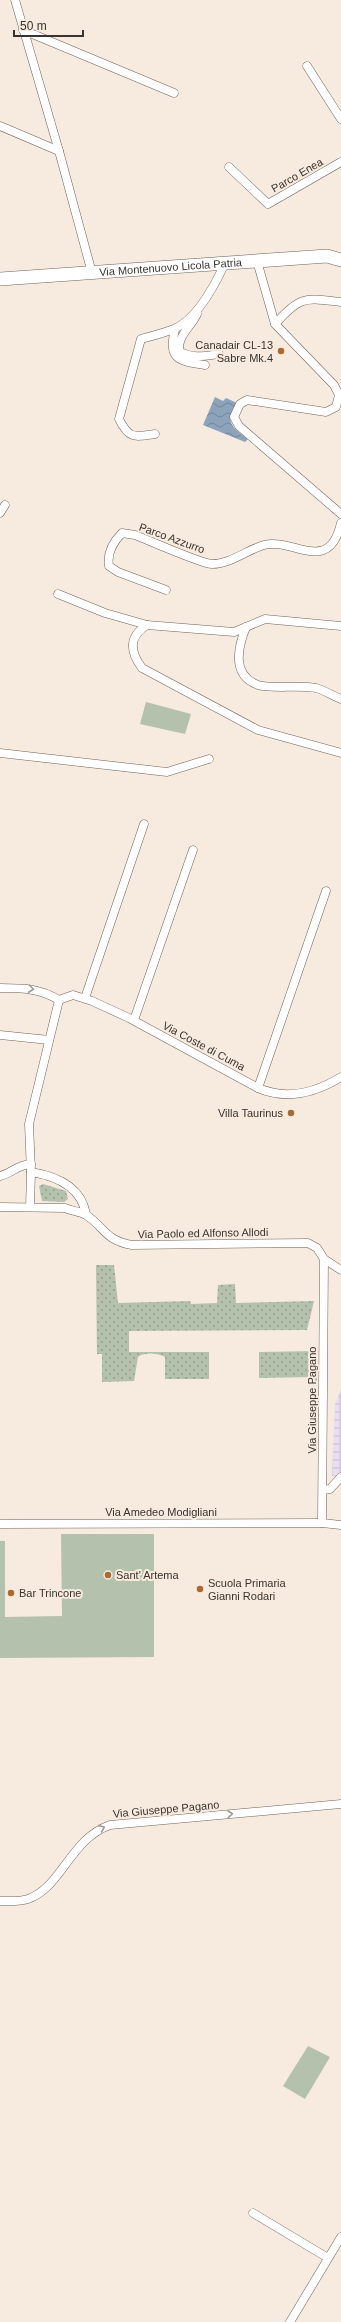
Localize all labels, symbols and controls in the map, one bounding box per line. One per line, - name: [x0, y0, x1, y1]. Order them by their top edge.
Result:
- scale bar: [14, 12, 83, 38]
- text: 50 m: [20, 19, 47, 33]
- street label: Parco Enea: [269, 155, 326, 195]
- street label: Via Montenuovo Licola Patria: [99, 256, 243, 278]
- place label: Canadair CL-13 Sabre Mk.4: [195, 339, 273, 364]
- marker: Canadair CL-13 Sabre Mk.4: [276, 346, 286, 356]
- street label: Parco Azzurro: [137, 521, 207, 555]
- one-way arrow: [28, 984, 34, 993]
- street label: Via Coste di Cuma: [161, 1019, 248, 1073]
- place label: Villa Taurinus: [218, 1107, 283, 1119]
- marker: Villa Taurinus: [286, 1108, 296, 1118]
- street label: Via Paolo ed Alfonso Allodi: [138, 1226, 268, 1240]
- street label: Via Giuseppe Pagano: [306, 1347, 318, 1453]
- street label: Via Amedeo Modigliani: [105, 1506, 217, 1518]
- place label: Sant' Artema: [116, 1569, 180, 1581]
- marker: Sant' Artema: [103, 1570, 113, 1580]
- place label: Scuola Primaria Gianni Rodari: [208, 1577, 287, 1602]
- marker: Scuola Primaria Gianni Rodari: [195, 1584, 205, 1594]
- place label: Bar Trincone: [19, 1587, 81, 1599]
- marker: Bar Trincone: [6, 1588, 16, 1598]
- street label: Via Giuseppe Pagano: [112, 1798, 220, 1820]
- one-way arrow: [227, 1810, 233, 1819]
- one-way arrow: [98, 1825, 105, 1833]

